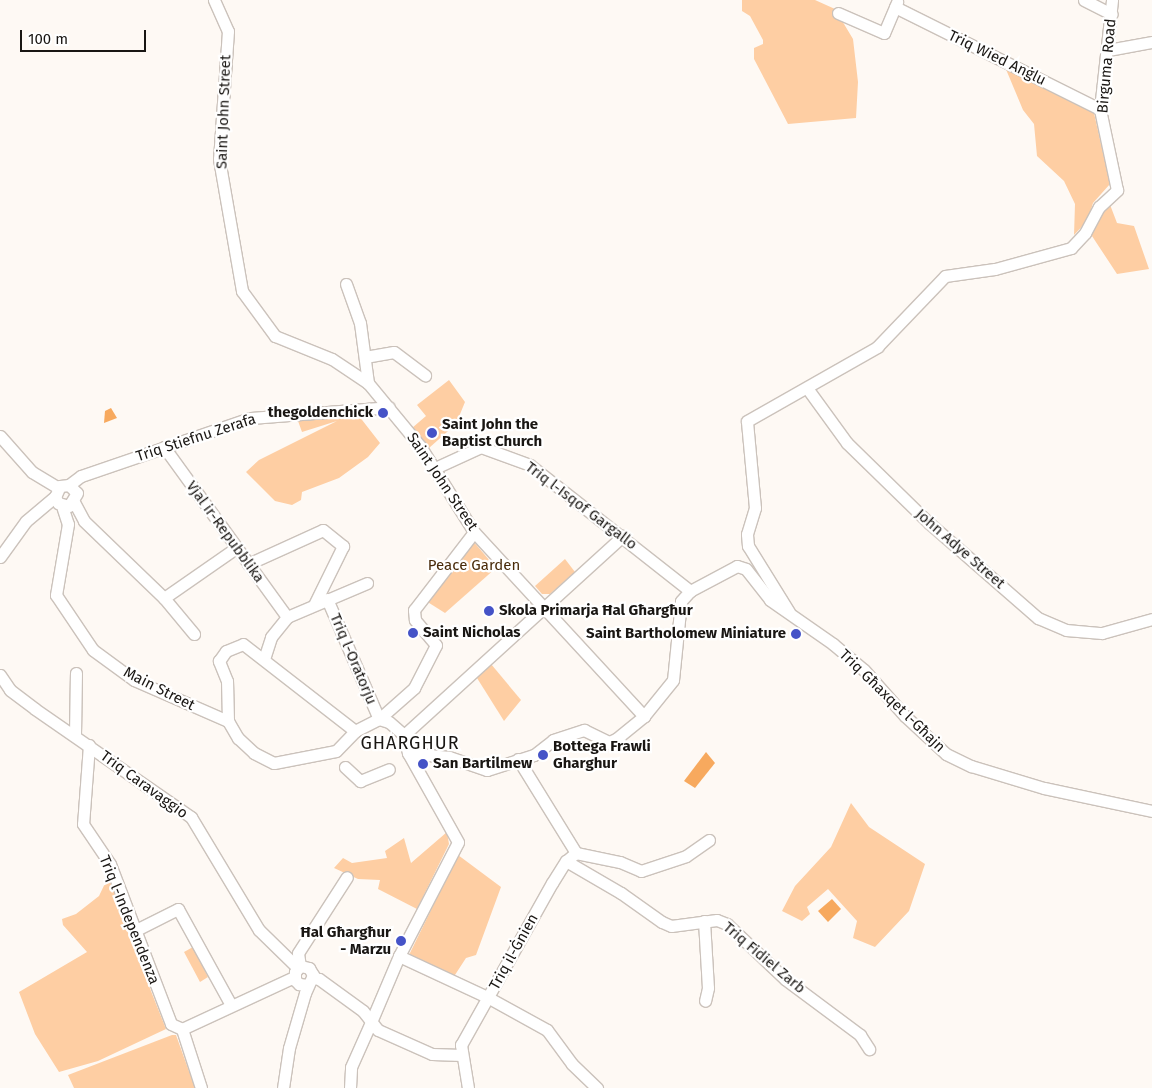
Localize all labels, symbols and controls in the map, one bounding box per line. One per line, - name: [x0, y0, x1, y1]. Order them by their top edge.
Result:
- street label: Birguma Road: [1094, 18, 1120, 114]
- scale bar: [22, 20, 149, 52]
- street label: Triq Wied Anġlu: [945, 27, 1049, 89]
- text: 100 m: [28, 30, 68, 48]
- street label: Saint John Street: [213, 55, 235, 169]
- place label: thegoldenchick: [268, 404, 373, 422]
- marker: thegoldenchick: [377, 407, 389, 419]
- street label: Triq Stiefnu Zerafa: [134, 410, 258, 466]
- place label: Saint John the Baptist Church: [442, 415, 542, 450]
- marker: Saint John the Baptist Church: [426, 427, 438, 439]
- street label: Saint John Street: [403, 430, 481, 534]
- street label: Triq l-Isqof Gargallo: [522, 458, 640, 554]
- street label: Vjal ir-Repubblika: [182, 478, 268, 586]
- street label: John Adye Street: [912, 505, 1008, 593]
- park label: Peace Garden: [428, 557, 520, 575]
- place label: Skola Primarja Ħal Għargħur: [499, 602, 693, 620]
- marker: Skola Primarja Ħal Għargħur: [483, 605, 495, 617]
- street label: Triq l-Oratorju: [326, 611, 380, 707]
- place label: Saint Nicholas: [423, 624, 520, 642]
- place label: Saint Bartholomew Miniature: [586, 625, 786, 643]
- marker: Saint Nicholas: [407, 627, 419, 639]
- marker: Saint Bartholomew Miniature: [790, 628, 802, 640]
- street label: Triq Għaxqet l-Għajn: [835, 646, 949, 756]
- street label: Main Street: [120, 663, 198, 715]
- district label: GHARGHUR: [359, 732, 461, 754]
- place label: Bottega Frawli Gharghur: [553, 737, 651, 772]
- street label: Triq Caravaggio: [97, 747, 191, 823]
- marker: Bottega Frawli Gharghur: [537, 749, 549, 761]
- place label: San Bartilmew: [433, 755, 532, 773]
- marker: San Bartilmew: [417, 758, 429, 770]
- street label: Triq l-Independenza: [95, 853, 163, 987]
- street label: Triq il-Ġnien: [486, 911, 542, 993]
- street label: Triq Fidiel Zarb: [719, 918, 809, 998]
- place label: Ħal Għargħur - Marzu: [301, 923, 391, 958]
- marker: Ħal Għargħur - Marzu: [395, 935, 407, 947]

